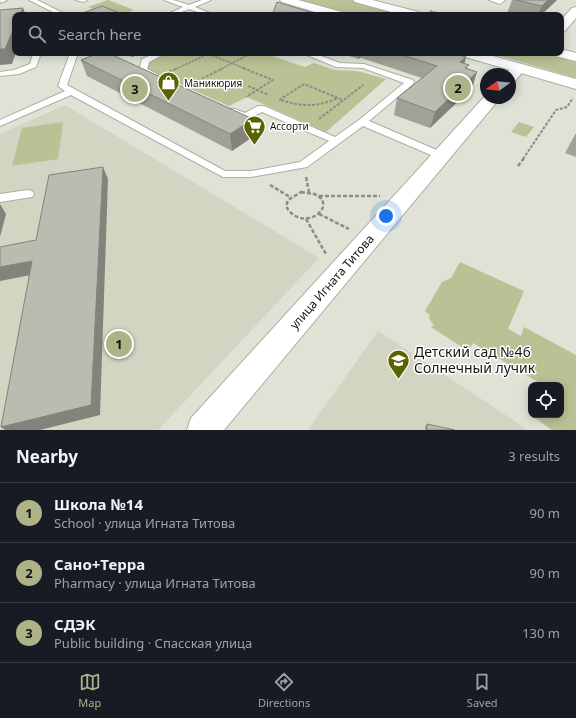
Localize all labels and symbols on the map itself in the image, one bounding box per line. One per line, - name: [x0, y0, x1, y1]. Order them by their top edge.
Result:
- north arrow: [480, 68, 516, 104]
- shop icon: Маникюрия: [155, 70, 181, 103]
- pin: 2: [445, 73, 471, 103]
- pin: 3: [122, 74, 148, 104]
- place label: Маникюрия: [184, 76, 242, 90]
- supermarket icon: Ассорти: [242, 113, 268, 146]
- place label: Ассорти: [270, 119, 309, 133]
- your location: [376, 206, 396, 226]
- street label: улица Игната Титова: [286, 231, 378, 333]
- pin: 1: [106, 329, 132, 359]
- place label: Детский сад №46 Солнечный лучик: [414, 342, 536, 377]
- school or university icon: Детский сад №46 Солнечный лучик: [385, 347, 411, 380]

